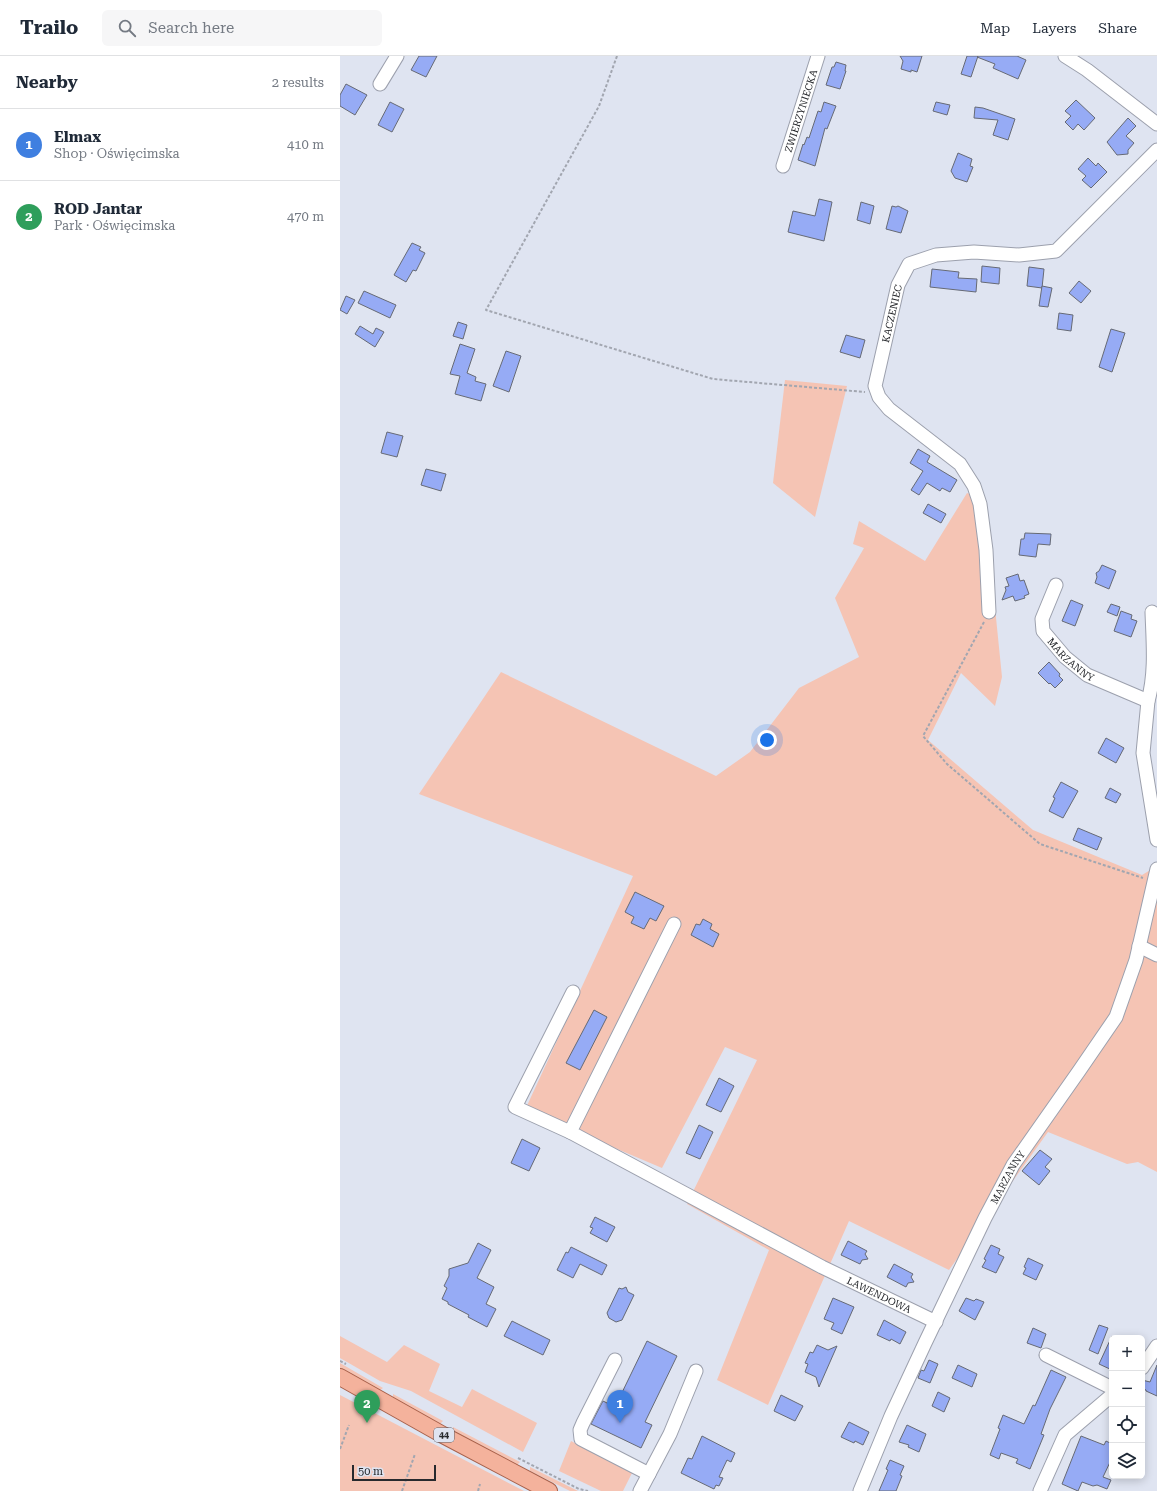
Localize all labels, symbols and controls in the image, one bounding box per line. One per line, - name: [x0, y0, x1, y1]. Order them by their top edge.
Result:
- search box: [102, 10, 382, 46]
- text: Trailo: [20, 16, 78, 39]
- icon: search: [116, 17, 138, 39]
- text: Search here: [148, 19, 234, 37]
- text: Map: [980, 20, 1010, 36]
- text: Layers: [1032, 20, 1076, 36]
- text: Share: [1098, 20, 1137, 36]
- street label: ZWIERZYNIECKA: [783, 68, 819, 154]
- text: Nearby: [16, 72, 78, 92]
- text: 2 results: [272, 75, 324, 90]
- text: Elmax: [54, 128, 101, 146]
- text: 1: [25, 137, 33, 152]
- text: 410 m: [287, 137, 324, 152]
- text: Shop · Oświęcimska: [54, 146, 180, 161]
- text: ROD Jantar: [54, 200, 142, 218]
- text: 2: [25, 209, 33, 224]
- text: 470 m: [287, 209, 324, 224]
- text: Park · Oświęcimska: [54, 218, 175, 233]
- street label: KACZENIEC: [880, 283, 904, 344]
- street label: MARZANNY: [1045, 636, 1096, 684]
- your location: [757, 730, 777, 750]
- street label: MARZANNY: [988, 1149, 1027, 1206]
- street label: LAWENDOWA: [845, 1275, 913, 1315]
- map controls: [1109, 1335, 1145, 1479]
- button: +: [1109, 1335, 1145, 1371]
- button: −: [1109, 1371, 1145, 1407]
- pin: 2: [354, 1390, 380, 1423]
- pin: 1: [607, 1390, 633, 1423]
- button: locate: [1109, 1407, 1145, 1443]
- road number: 44: [434, 1428, 454, 1442]
- button: layers: [1109, 1443, 1145, 1479]
- scale bar: [352, 1463, 436, 1482]
- text: 50 m: [358, 1465, 383, 1478]

